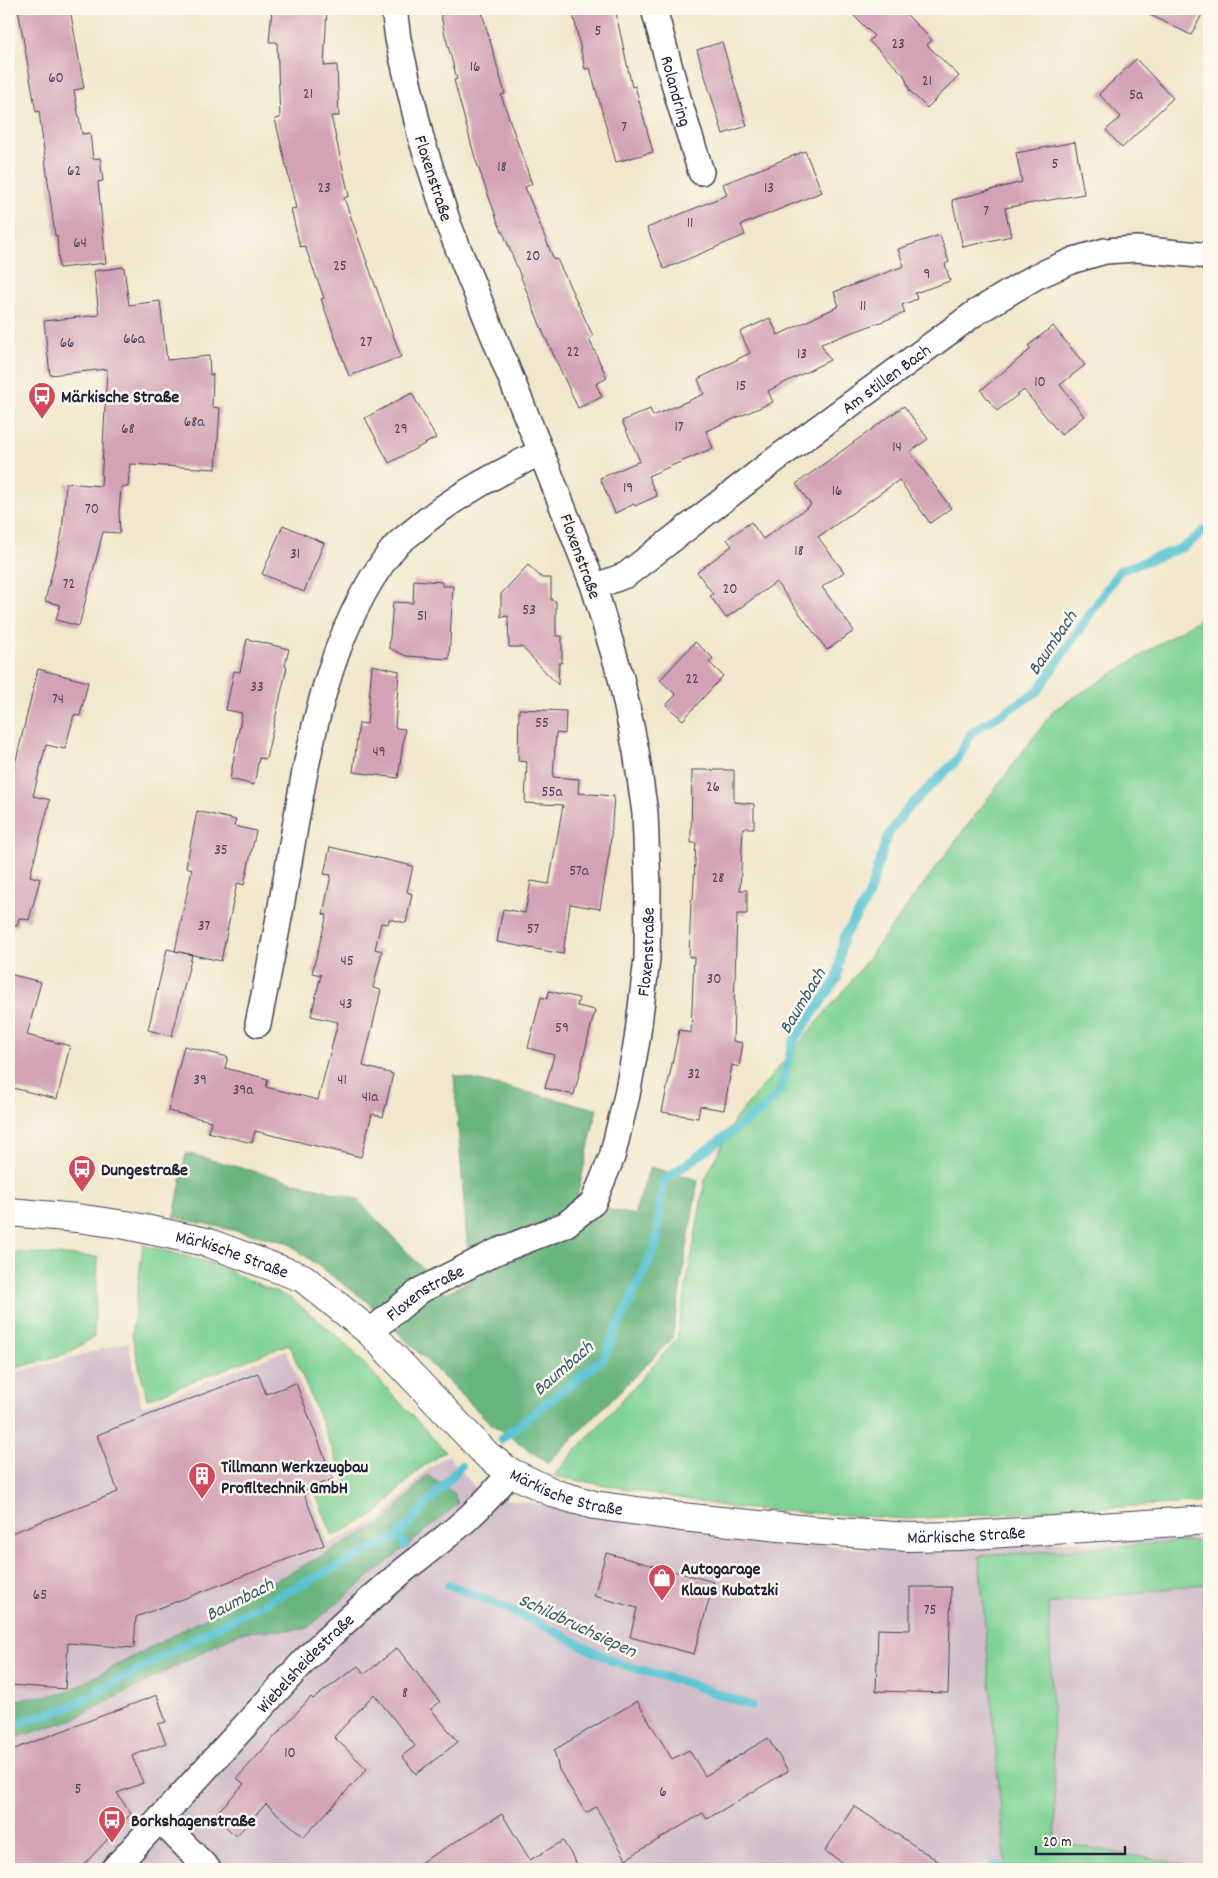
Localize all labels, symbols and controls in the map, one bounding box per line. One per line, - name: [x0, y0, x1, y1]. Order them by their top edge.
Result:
- house number: 5: [595, 21, 602, 43]
- house number: 23: [891, 34, 905, 56]
- street label: Rolandring: [652, 53, 696, 130]
- house number: 16: [470, 57, 480, 79]
- house number: 60: [48, 68, 64, 90]
- house number: 21: [922, 71, 932, 93]
- house number: 21: [303, 84, 313, 106]
- house number: 5a: [1129, 85, 1144, 107]
- house number: 7: [621, 117, 627, 139]
- street label: Floxenstraße: [406, 133, 457, 225]
- house number: 5: [1052, 154, 1059, 176]
- house number: 18: [497, 157, 507, 179]
- house number: 62: [67, 161, 81, 183]
- house number: 23: [317, 178, 331, 200]
- house number: 13: [764, 178, 774, 200]
- house number: 7: [983, 201, 989, 223]
- house number: 11: [687, 213, 693, 235]
- house number: 64: [73, 233, 87, 255]
- house number: 20: [526, 246, 540, 268]
- house number: 25: [333, 256, 347, 278]
- house number: 9: [924, 264, 930, 286]
- house number: 11: [860, 296, 866, 318]
- house number: 66a: [123, 329, 146, 351]
- house number: 27: [360, 332, 372, 354]
- house number: 66: [60, 333, 74, 355]
- street label: Am stillen Bach: [837, 339, 937, 422]
- house number: 22: [566, 342, 580, 364]
- house number: 13: [797, 344, 807, 366]
- house number: 10: [1034, 372, 1046, 394]
- house number: 15: [736, 376, 746, 398]
- bus stop icon: Märkische Straße: [27, 381, 57, 420]
- place label: Märkische Straße: [61, 386, 179, 411]
- house number: 68a: [184, 412, 205, 434]
- house number: 17: [674, 417, 684, 439]
- house number: 68: [121, 419, 135, 441]
- house number: 29: [394, 419, 408, 441]
- house number: 14: [892, 437, 902, 459]
- house number: 19: [623, 478, 633, 500]
- house number: 16: [832, 481, 842, 503]
- house number: 70: [85, 499, 99, 521]
- street label: Floxenstraße: [552, 511, 606, 603]
- house number: 18: [794, 541, 804, 563]
- house number: 31: [290, 544, 300, 566]
- house number: 72: [63, 574, 75, 596]
- house number: 20: [723, 579, 737, 601]
- house number: 53: [522, 600, 536, 622]
- water label: Baumbach: [1022, 605, 1086, 682]
- house number: 51: [417, 606, 427, 628]
- house number: 22: [685, 669, 699, 691]
- house number: 33: [250, 677, 264, 699]
- house number: 74: [52, 689, 64, 711]
- house number: 55: [535, 713, 549, 735]
- house number: 49: [372, 742, 386, 764]
- house number: 26: [706, 777, 720, 799]
- house number: 55a: [542, 782, 563, 804]
- house number: 35: [214, 840, 228, 862]
- house number: 57a: [569, 861, 590, 883]
- house number: 28: [712, 868, 724, 890]
- street label: Floxenstraße: [632, 907, 663, 998]
- house number: 37: [198, 916, 210, 938]
- house number: 57: [527, 919, 540, 941]
- house number: 45: [340, 951, 354, 973]
- water label: Baumbach: [774, 963, 835, 1040]
- house number: 30: [707, 969, 721, 991]
- house number: 43: [340, 994, 352, 1016]
- house number: 59: [555, 1018, 569, 1040]
- house number: 32: [687, 1064, 701, 1086]
- house number: 39: [193, 1070, 207, 1092]
- house number: 41: [337, 1070, 347, 1092]
- house number: 39a: [233, 1080, 254, 1102]
- house number: 41a: [362, 1087, 379, 1109]
- bus stop icon: Dungestraße: [67, 1154, 97, 1193]
- place label: Dungestraße: [101, 1159, 188, 1184]
- street label: Märkische Straße: [173, 1226, 292, 1287]
- street label: Floxenstraße: [382, 1260, 469, 1329]
- water label: Baumbach: [528, 1335, 602, 1404]
- place label: Tillmann Werkzeugbau Profiltechnik GmbH: [221, 1456, 369, 1502]
- building icon: Tillmann Werkzeugbau Profiltechnik GmbH: [187, 1461, 217, 1500]
- street label: Märkische Straße: [505, 1464, 624, 1524]
- street label: Märkische Straße: [907, 1522, 1026, 1552]
- place label: Autogarage Klaus Kubatzki: [681, 1558, 779, 1604]
- shop icon: Autogarage Klaus Kubatzki: [647, 1563, 677, 1602]
- water label: Baumbach: [202, 1572, 280, 1630]
- house number: 65: [33, 1585, 47, 1607]
- water label: Schildbruchsiepen: [513, 1588, 641, 1667]
- house number: 75: [924, 1600, 936, 1622]
- street label: Wiebelsheidestraße: [252, 1609, 361, 1720]
- house number: 8: [402, 1683, 408, 1705]
- house number: 10: [284, 1743, 296, 1765]
- house number: 5: [75, 1779, 82, 1801]
- house number: 6: [659, 1782, 667, 1804]
- bus stop icon: Borkshagenstraße: [97, 1805, 127, 1844]
- place label: Borkshagenstraße: [131, 1810, 256, 1835]
- scale bar: [1036, 1823, 1124, 1855]
- text: 20 m: [1043, 1832, 1071, 1854]

